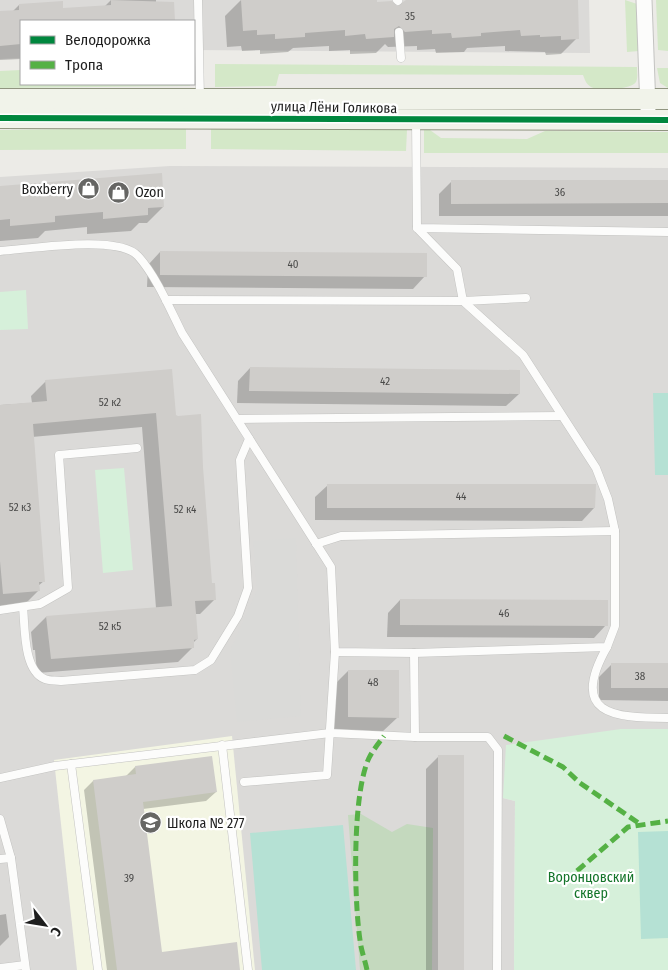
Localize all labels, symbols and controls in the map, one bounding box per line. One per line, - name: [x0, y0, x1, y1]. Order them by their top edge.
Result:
- house number: 35: [405, 10, 415, 23]
- legend: [20, 20, 195, 85]
- text: Велодорожка: [65, 31, 151, 49]
- text: Тропа: [65, 56, 103, 74]
- street label: улица Лёни Голикова: [271, 98, 397, 117]
- shop icon: Boxberry: [77, 177, 101, 201]
- shop icon: Ozon: [107, 180, 131, 204]
- place label: Boxberry: [22, 181, 74, 198]
- place label: Ozon: [135, 184, 164, 201]
- house number: 36: [555, 186, 566, 199]
- house number: 40: [287, 258, 299, 271]
- house number: 42: [380, 375, 390, 388]
- house number: 52 к2: [99, 396, 121, 409]
- house number: 44: [456, 490, 467, 503]
- house number: 52 к3: [9, 501, 31, 514]
- house number: 52 к4: [174, 503, 197, 516]
- house number: 46: [499, 607, 510, 620]
- house number: 52 к5: [99, 620, 121, 633]
- house number: 38: [635, 670, 646, 683]
- house number: 48: [368, 676, 379, 689]
- school or university icon: Школа № 277: [139, 811, 163, 835]
- place label: Школа № 277: [167, 815, 245, 832]
- park label: Воронцовский сквер: [548, 869, 634, 902]
- house number: 39: [124, 872, 134, 885]
- north arrow: [20, 900, 70, 950]
- text: С: [46, 924, 65, 940]

